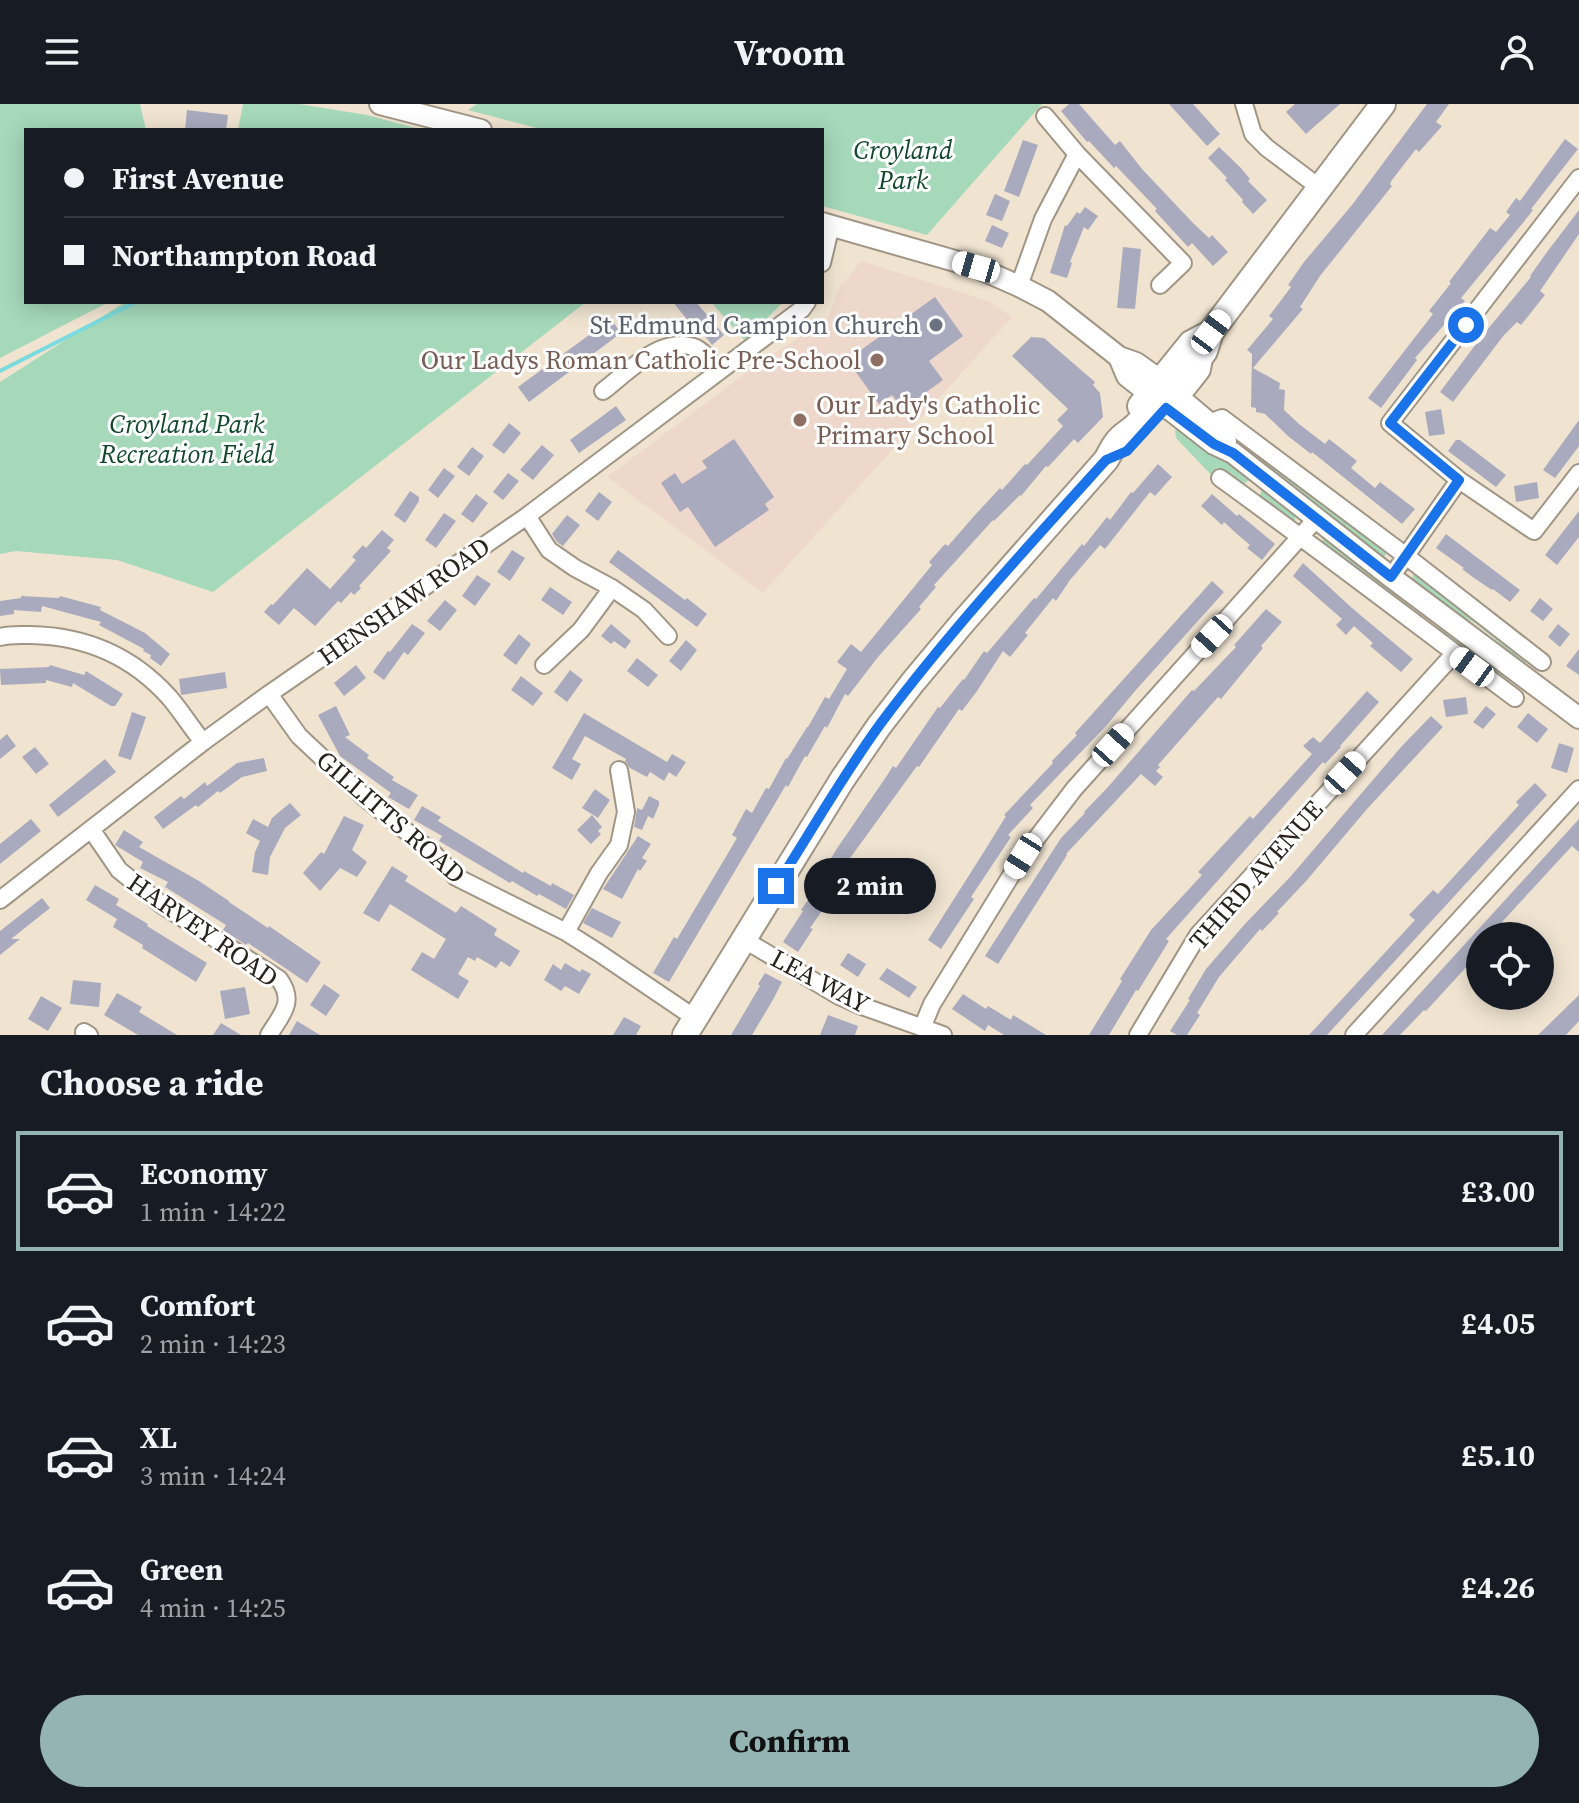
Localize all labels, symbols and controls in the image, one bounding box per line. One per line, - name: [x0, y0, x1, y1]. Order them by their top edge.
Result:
- text: Vroom: [734, 28, 845, 77]
- icon: menu: [40, 30, 84, 74]
- icon: person: [1495, 30, 1539, 74]
- park label: Croyland Park: [853, 132, 953, 198]
- text: First Avenue: [112, 158, 284, 199]
- text: Northampton Road: [112, 235, 377, 276]
- car: [950, 249, 1002, 285]
- car: [1187, 306, 1235, 358]
- place label: St Edmund Campion Church: [590, 307, 920, 343]
- route start: [1448, 307, 1484, 343]
- marker: St Edmund Campion Church: [927, 316, 945, 334]
- place label: Our Ladys Roman Catholic Pre-School: [421, 342, 861, 378]
- marker: Our Ladys Roman Catholic Pre-School: [868, 351, 886, 369]
- place label: Our Lady's Catholic Primary School: [816, 387, 1040, 453]
- park label: Croyland Park Recreation Field: [99, 406, 275, 472]
- marker: Our Lady's Catholic Primary School: [791, 411, 809, 429]
- street label: HENSHAW ROAD: [311, 528, 497, 674]
- car: [1187, 610, 1237, 662]
- car: [1446, 643, 1498, 691]
- car: [1088, 719, 1138, 771]
- street label: GILLITTS ROAD: [309, 742, 473, 892]
- car: [1320, 747, 1370, 799]
- street label: THIRD AVENUE: [1181, 792, 1331, 958]
- car: [1000, 829, 1046, 883]
- callout: 2 min: [804, 858, 936, 914]
- street label: HARVEY ROAD: [120, 865, 286, 995]
- route end: [758, 868, 794, 904]
- text: 2 min: [836, 868, 904, 904]
- map controls: [1466, 922, 1554, 1010]
- button: locate: [1466, 922, 1554, 1010]
- street label: LEA WAY: [764, 940, 876, 1022]
- text: Choose a ride: [40, 1058, 263, 1107]
- text: Economy: [140, 1153, 268, 1194]
- icon: car: [44, 1155, 116, 1227]
- text: £3.00: [1461, 1171, 1535, 1212]
- text: 1 min · 14:22: [140, 1194, 286, 1230]
- text: Comfort: [140, 1285, 255, 1326]
- icon: car: [44, 1287, 116, 1359]
- text: £4.05: [1461, 1303, 1535, 1344]
- text: 2 min · 14:23: [140, 1326, 286, 1362]
- text: XL: [140, 1417, 177, 1458]
- icon: car: [44, 1419, 116, 1491]
- text: £5.10: [1461, 1435, 1535, 1476]
- text: 3 min · 14:24: [140, 1458, 286, 1494]
- text: Green: [140, 1549, 223, 1590]
- icon: car: [44, 1551, 116, 1623]
- text: £4.26: [1461, 1567, 1535, 1608]
- text: 4 min · 14:25: [140, 1590, 286, 1626]
- button: Confirm: [40, 1695, 1539, 1787]

